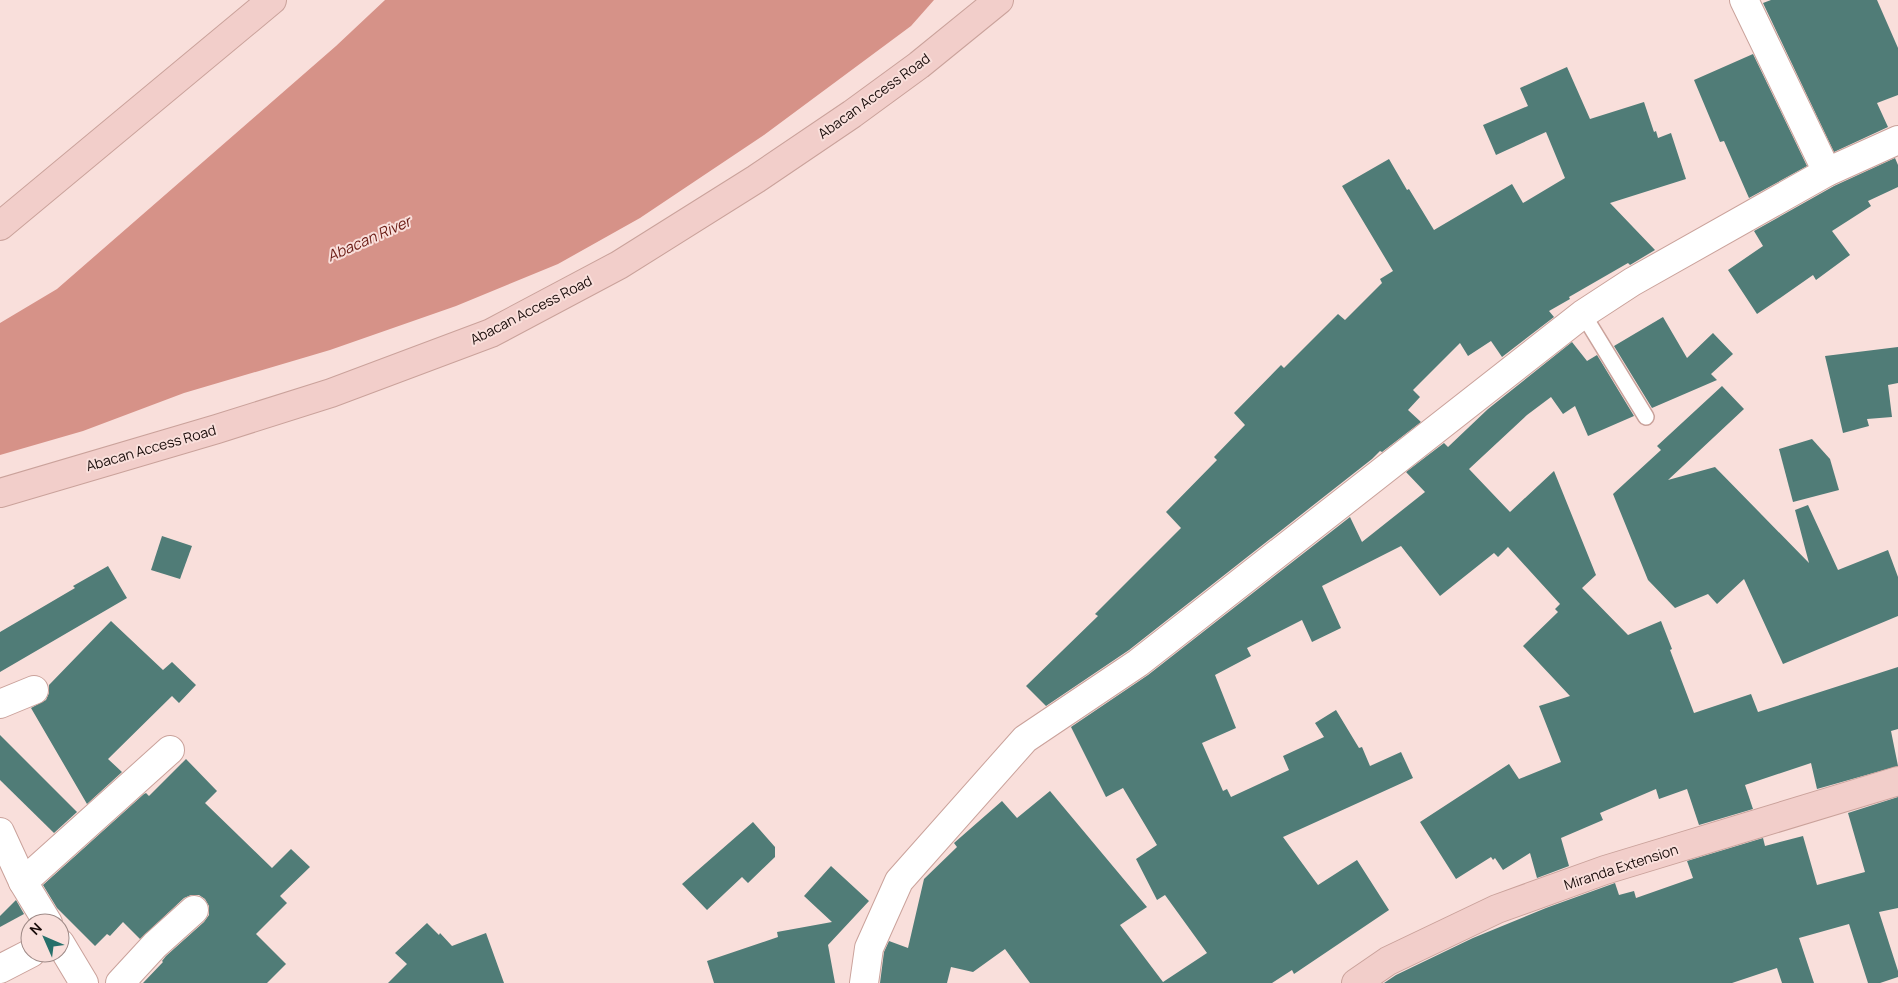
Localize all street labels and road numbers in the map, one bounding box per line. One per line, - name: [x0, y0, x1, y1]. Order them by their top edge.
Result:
- street label: Abacan Access Road: [814, 48, 934, 143]
- street label: Abacan Access Road: [467, 271, 595, 349]
- street label: Abacan Access Road: [84, 420, 218, 475]
- street label: Miranda Extension: [1561, 839, 1680, 894]

